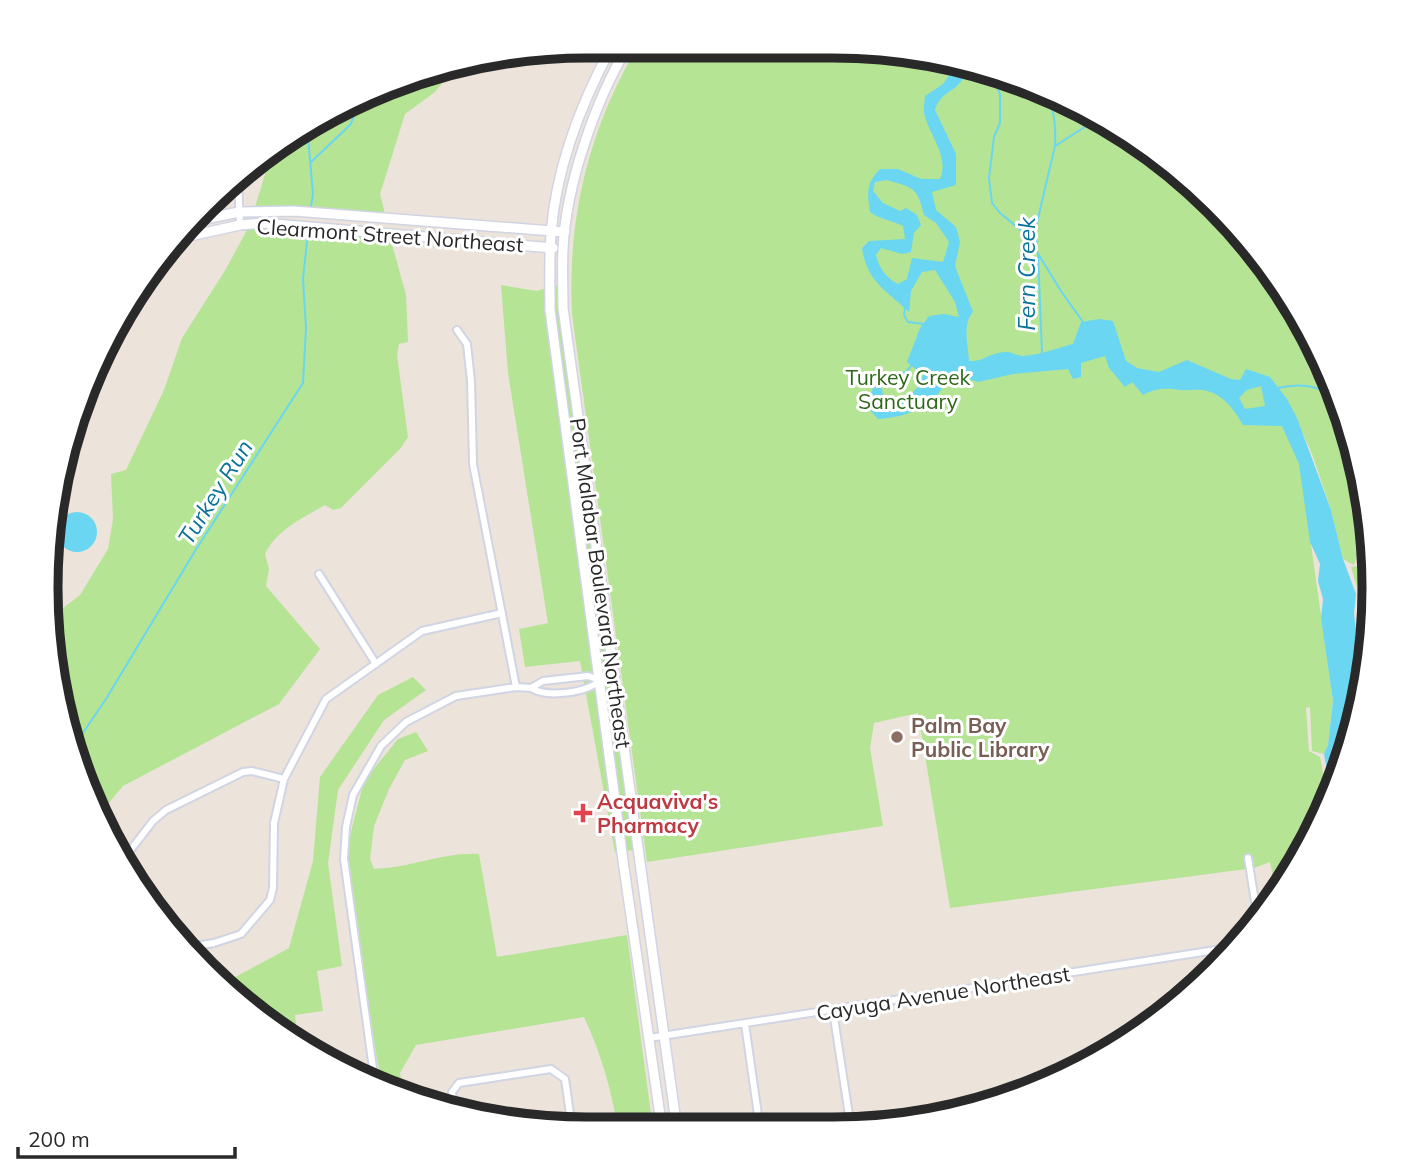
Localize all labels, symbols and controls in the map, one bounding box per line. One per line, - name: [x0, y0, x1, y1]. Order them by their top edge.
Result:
- street label: Clearmont Street Northeast: [256, 213, 524, 257]
- water label: Fern Creek: [1012, 216, 1041, 331]
- park label: Turkey Creek Sanctuary: [846, 364, 971, 414]
- street label: Port Malabar Boulevard Northeast: [565, 416, 637, 750]
- water label: Turkey Run: [171, 434, 259, 550]
- place label: Palm Bay Public Library: [911, 712, 1050, 762]
- marker: Palm Bay Public Library: [889, 729, 905, 745]
- place label: Acquaviva's Pharmacy: [597, 788, 718, 838]
- marker: Acquaviva's Pharmacy: [575, 805, 591, 821]
- street label: Cayuga Avenue Northeast: [814, 960, 1072, 1026]
- scale bar: [18, 1116, 234, 1160]
- text: 200 m: [28, 1126, 90, 1152]

